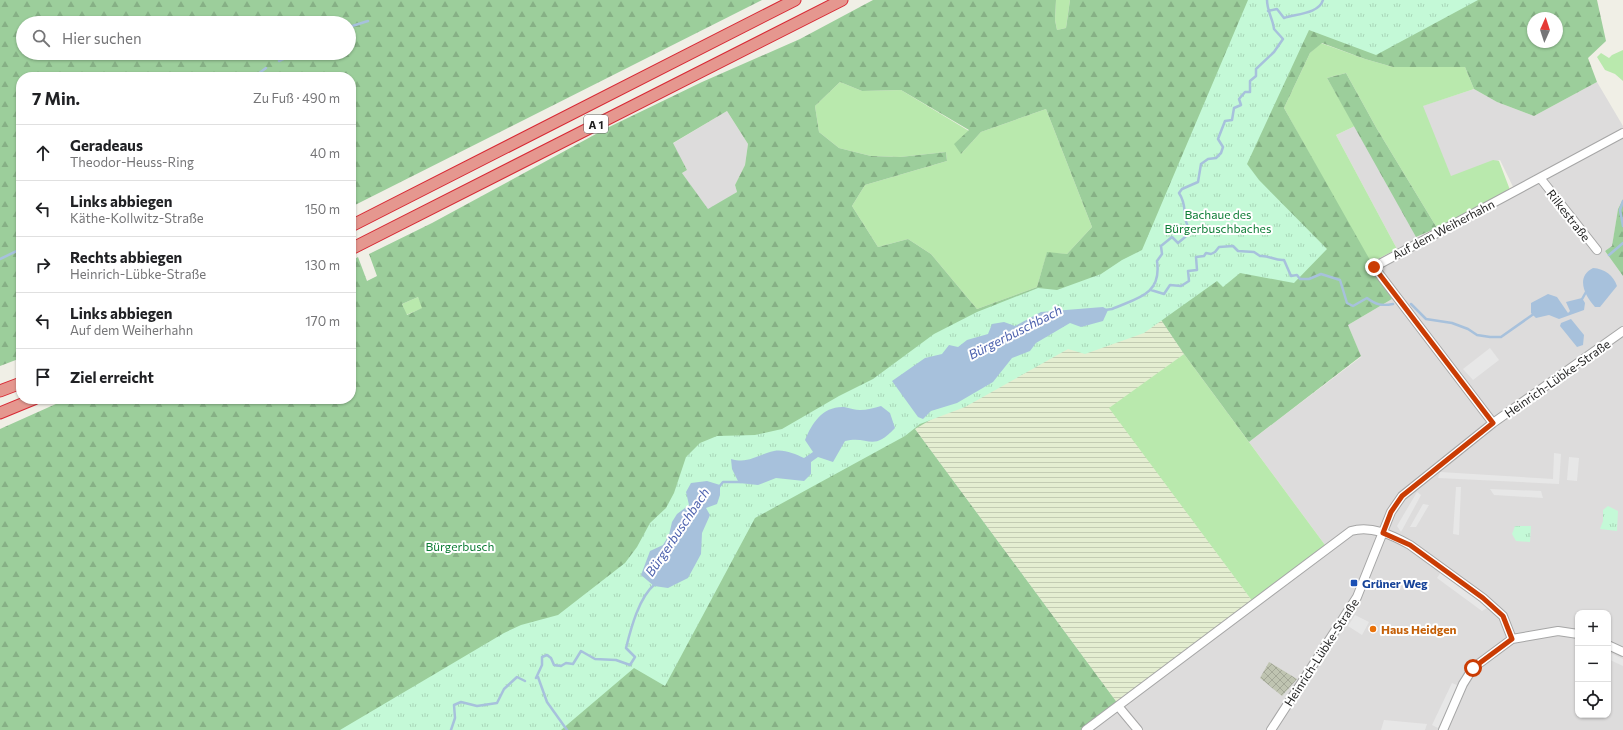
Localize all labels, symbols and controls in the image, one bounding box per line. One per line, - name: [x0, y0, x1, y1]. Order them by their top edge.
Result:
- north arrow: [1527, 12, 1563, 48]
- search box: [16, 16, 356, 60]
- icon: search: [30, 27, 52, 49]
- text: Hier suchen: [62, 29, 142, 47]
- text: 7 Min.: [32, 88, 80, 109]
- text: Zu Fuß · 490 m: [253, 90, 340, 106]
- road number: A 1: [584, 115, 608, 133]
- text: Geradeaus: [70, 136, 143, 154]
- icon: ahead: [32, 142, 54, 164]
- text: 40 m: [310, 145, 340, 161]
- text: Theodor-Heuss-Ring: [70, 154, 194, 170]
- street label: Rilkestraße: [1545, 186, 1593, 244]
- text: Links abbiegen: [70, 192, 172, 210]
- street label: Auf dem Weiherhahn: [1390, 196, 1496, 262]
- icon: left: [32, 198, 54, 220]
- text: 150 m: [305, 201, 340, 217]
- park label: Bachaue des Bürgerbuschbaches: [1165, 207, 1271, 235]
- text: Käthe-Kollwitz-Straße: [70, 210, 204, 226]
- text: Rechts abbiegen: [70, 248, 182, 266]
- icon: right: [32, 254, 54, 276]
- text: 130 m: [305, 257, 340, 273]
- route end: [1365, 258, 1383, 276]
- text: Heinrich-Lübke-Straße: [70, 266, 206, 282]
- water label: Bürgerbuschbach: [966, 302, 1064, 362]
- text: Links abbiegen: [70, 304, 172, 322]
- icon: left: [32, 310, 54, 332]
- text: 170 m: [305, 313, 340, 329]
- text: Auf dem Weiherhahn: [70, 322, 193, 338]
- street label: Heinrich-Lübke-Straße: [1501, 336, 1613, 420]
- icon: arrive: [32, 366, 54, 388]
- text: Ziel erreicht: [70, 368, 154, 386]
- water label: Bürgerbuschbach: [642, 485, 712, 579]
- park label: Bürgerbusch: [426, 539, 494, 553]
- place label: Grüner Weg: [1362, 576, 1428, 590]
- marker: Grüner Weg: [1349, 578, 1359, 588]
- street label: Heinrich-Lübke-Straße: [1281, 595, 1361, 709]
- map controls: [1575, 610, 1611, 718]
- button: +: [1575, 610, 1611, 646]
- place label: Haus Heidgen: [1381, 622, 1457, 636]
- marker: Haus Heidgen: [1368, 624, 1378, 634]
- button: −: [1575, 646, 1611, 682]
- route start: [1464, 659, 1482, 677]
- button: locate: [1575, 682, 1611, 718]

